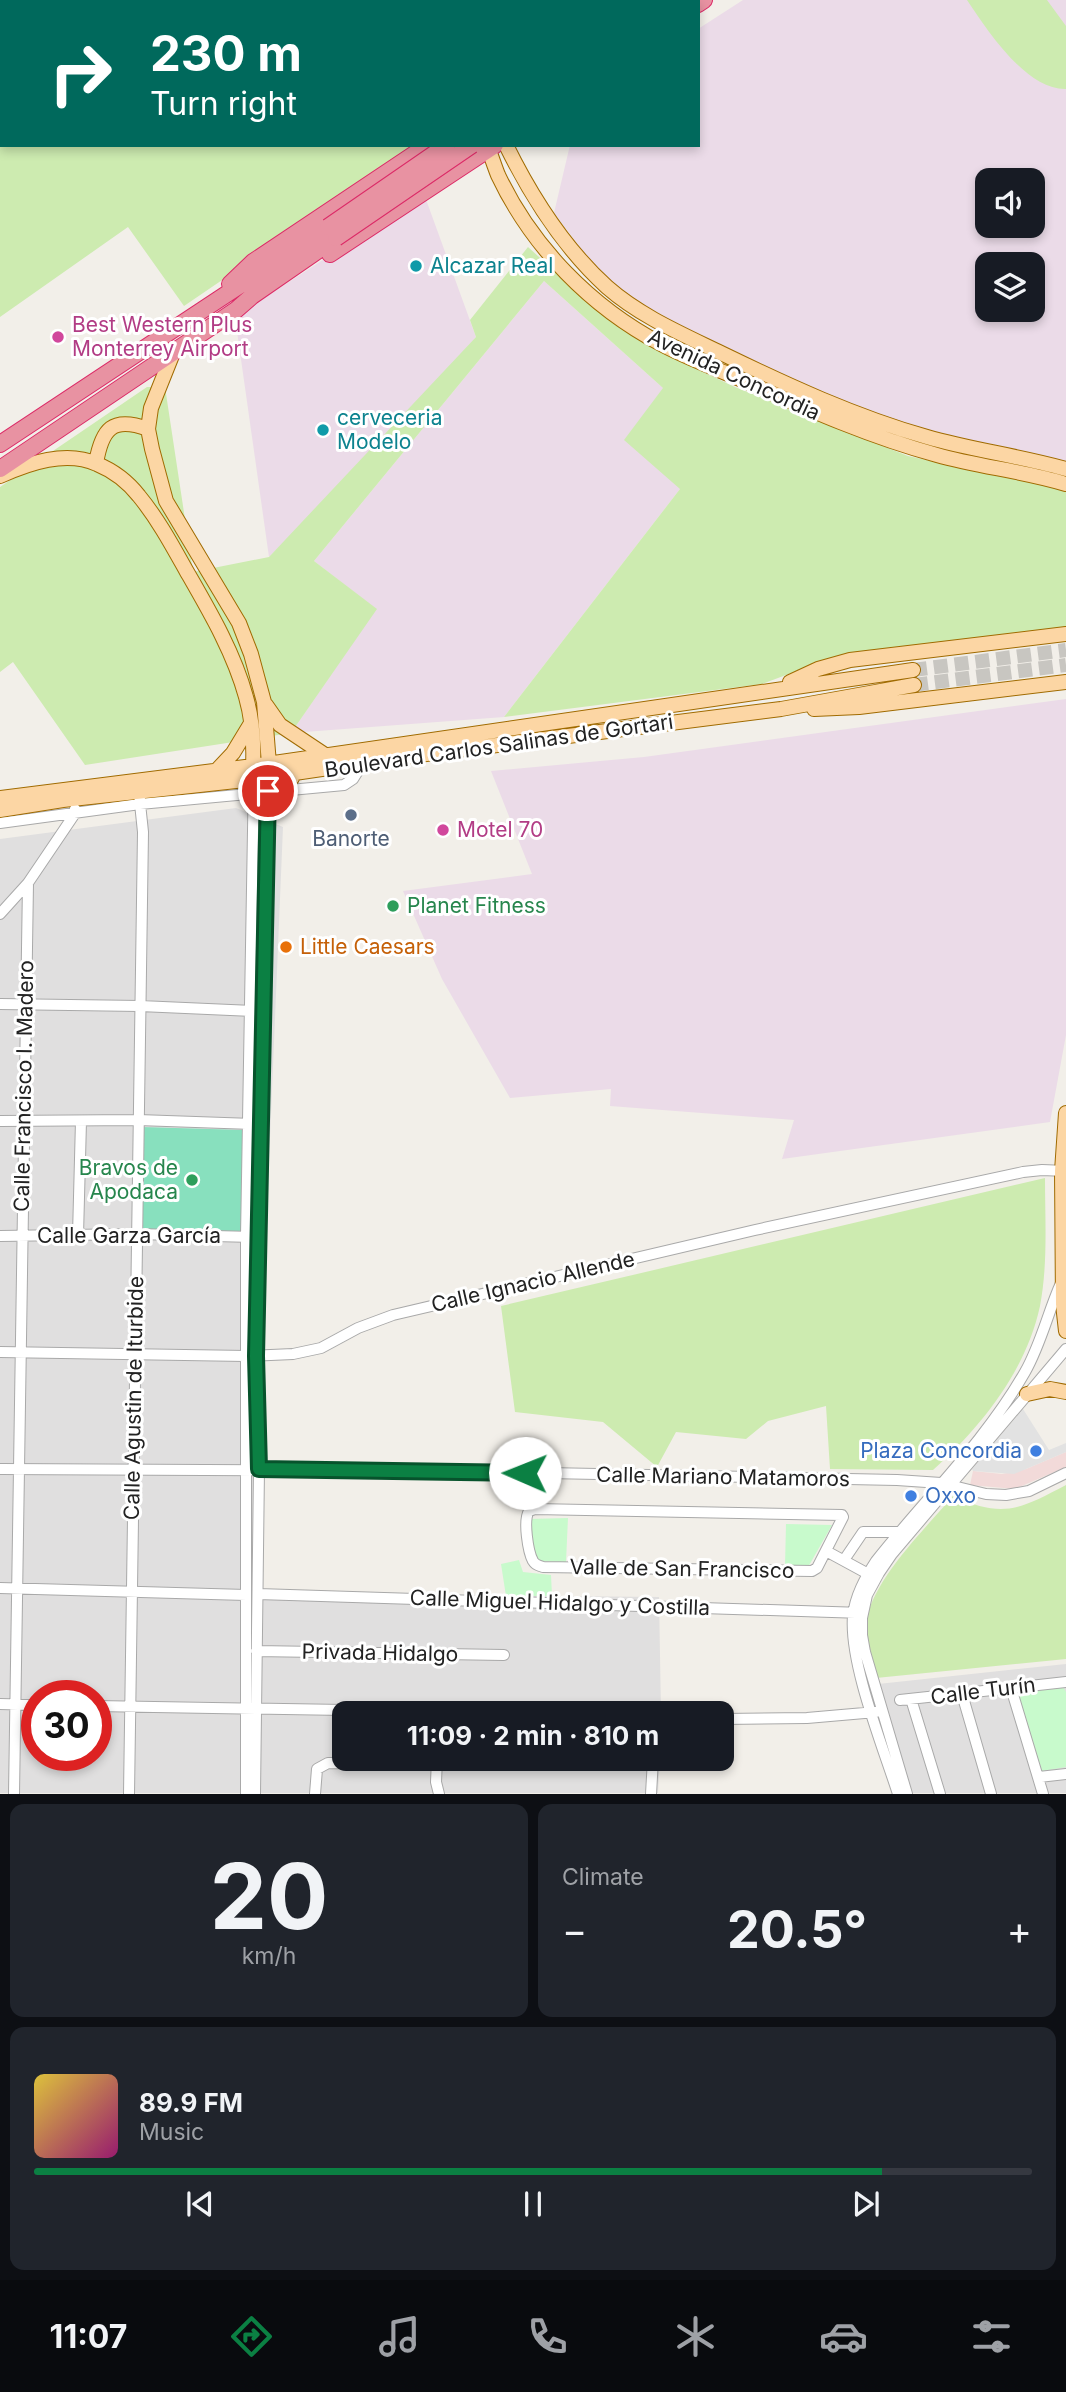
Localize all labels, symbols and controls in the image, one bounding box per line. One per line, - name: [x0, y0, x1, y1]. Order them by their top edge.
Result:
- text: 230 m: [150, 24, 302, 83]
- icon: right: [35, 28, 126, 119]
- text: Turn right: [150, 84, 297, 123]
- map controls: [975, 168, 1045, 322]
- button: sound: [975, 168, 1045, 238]
- button: layers: [975, 252, 1045, 322]
- place label: Alcazar Real: [430, 253, 553, 278]
- marker: Alcazar Real: [408, 258, 424, 274]
- place label: Best Western Plus Monterrey Airport: [72, 312, 252, 361]
- street label: Avenida Concordia: [644, 324, 824, 425]
- marker: Best Western Plus Monterrey Airport: [50, 329, 66, 345]
- place label: cerveceria Modelo: [337, 405, 442, 454]
- marker: cerveceria Modelo: [315, 422, 331, 438]
- street label: Boulevard Carlos Salinas de Gortari: [323, 709, 675, 782]
- pin: [238, 761, 298, 821]
- icon: arrive: [249, 772, 287, 810]
- marker: Banorte: [343, 807, 359, 823]
- place label: Motel 70: [457, 817, 543, 842]
- marker: Motel 70: [435, 822, 451, 838]
- place label: Banorte: [312, 826, 390, 851]
- place label: Planet Fitness: [407, 893, 546, 918]
- marker: Planet Fitness: [385, 898, 401, 914]
- place label: Little Caesars: [300, 934, 435, 959]
- marker: Little Caesars: [278, 939, 294, 955]
- street label: Calle Francisco I. Madero: [9, 960, 38, 1212]
- place label: Bravos de Apodaca: [79, 1155, 178, 1204]
- marker: Bravos de Apodaca: [184, 1172, 200, 1188]
- street label: Calle Garza García: [37, 1223, 221, 1248]
- street label: Calle Ignacio Allende: [429, 1246, 637, 1317]
- street label: Calle Agustin de Iturbide: [119, 1276, 148, 1520]
- position arrow: [488, 1436, 562, 1510]
- place label: Plaza Concordia: [860, 1438, 1022, 1463]
- marker: Plaza Concordia: [1028, 1443, 1044, 1459]
- street label: Calle Mariano Matamoros: [596, 1462, 850, 1491]
- place label: Oxxo: [925, 1483, 976, 1508]
- marker: Oxxo: [903, 1488, 919, 1504]
- street label: Valle de San Francisco: [569, 1554, 795, 1583]
- street label: Calle Miguel Hidalgo y Costilla: [409, 1585, 711, 1620]
- street label: Privada Hidalgo: [301, 1639, 459, 1666]
- street label: Calle Turín: [929, 1672, 1037, 1709]
- speed limit sign: 30: [21, 1680, 112, 1771]
- text: 11:09 · 2 min · 810 m: [407, 1720, 659, 1751]
- text: 20: [210, 1841, 328, 1951]
- text: Climate: [562, 1863, 644, 1891]
- text: 20.5°: [727, 1898, 867, 1961]
- text: −: [562, 1907, 587, 1953]
- text: +: [1007, 1907, 1032, 1953]
- text: km/h: [242, 1942, 296, 1970]
- text: 89.9 FM: [139, 2087, 243, 2118]
- text: Music: [139, 2118, 204, 2146]
- icon: previous: [181, 2185, 219, 2223]
- icon: pause: [514, 2185, 552, 2223]
- icon: next: [847, 2185, 885, 2223]
- icon: directions: [227, 2312, 276, 2361]
- icon: music: [375, 2312, 424, 2361]
- icon: phone: [523, 2312, 572, 2361]
- icon: climate: [671, 2312, 720, 2361]
- icon: car: [819, 2312, 868, 2361]
- icon: filters: [967, 2312, 1016, 2361]
- text: 11:07: [50, 2317, 127, 2356]

